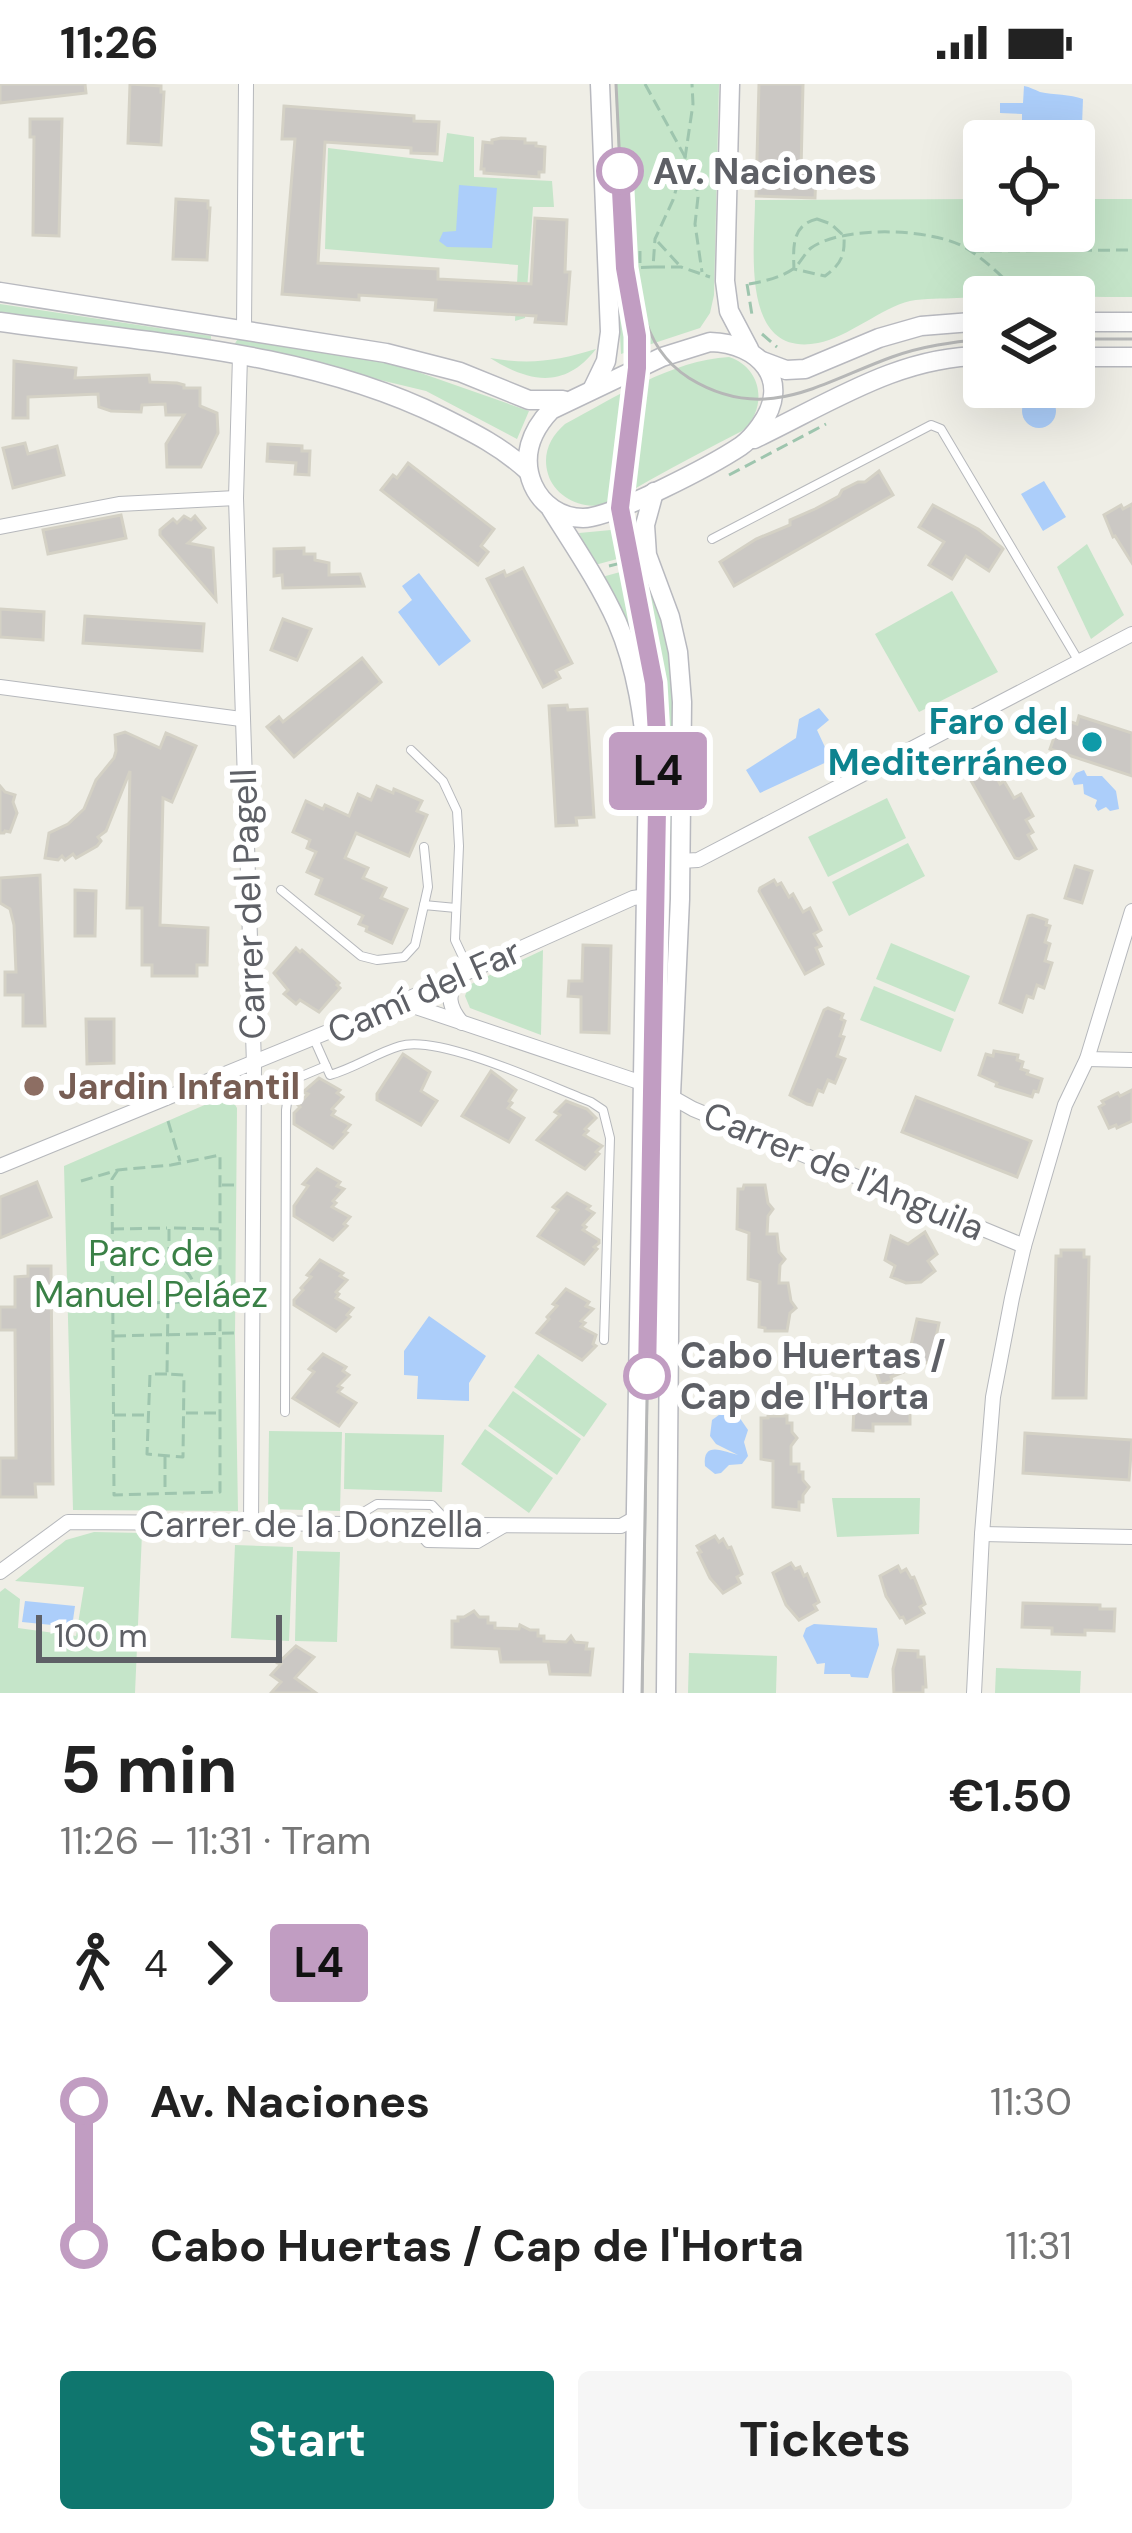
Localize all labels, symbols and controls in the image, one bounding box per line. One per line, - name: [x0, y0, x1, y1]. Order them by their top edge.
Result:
- text: 11:26: [60, 13, 159, 72]
- map controls: [963, 120, 1095, 408]
- button: locate: [963, 120, 1095, 252]
- place label: Av. Naciones: [653, 148, 877, 195]
- marker: Av. Naciones: [598, 149, 642, 193]
- button: layers: [963, 276, 1095, 408]
- place label: Faro del Mediterráneo: [828, 698, 1068, 786]
- marker: Faro del Mediterráneo: [1079, 729, 1105, 755]
- line badge: L4: [604, 732, 712, 810]
- text: L4: [633, 743, 683, 798]
- street label: Carrer del Pagell: [220, 768, 276, 1040]
- street label: Camí del Far: [320, 928, 528, 1054]
- place label: Jardin Infantil: [58, 1063, 300, 1110]
- marker: Jardin Infantil: [21, 1073, 47, 1099]
- street label: Carrer de l'Anguila: [697, 1091, 991, 1251]
- park label: Parc de Manuel Peláez: [34, 1230, 268, 1318]
- place label: Cabo Huertas / Cap de l'Horta: [680, 1332, 946, 1420]
- marker: Cabo Huertas / Cap de l'Horta: [625, 1354, 669, 1398]
- street label: Carrer de la Donzella: [139, 1501, 483, 1548]
- scale bar: [36, 1609, 282, 1662]
- text: 100 m: [54, 1614, 148, 1657]
- text: 5 min: [60, 1727, 237, 1812]
- text: €1.50: [949, 1766, 1072, 1825]
- text: 11:26 – 11:31 · Tram: [60, 1815, 371, 1866]
- icon: walk: [60, 1930, 126, 1996]
- icon: forward: [186, 1930, 252, 1996]
- text: L4: [294, 1935, 344, 1990]
- text: 4: [144, 1938, 168, 1989]
- text: Av. Naciones: [150, 2072, 430, 2131]
- text: 11:30: [990, 2076, 1072, 2127]
- text: Cabo Huertas / Cap de l'Horta: [150, 2216, 804, 2275]
- text: 11:31: [1005, 2220, 1072, 2271]
- button: Start: [60, 2371, 554, 2509]
- button: Tickets: [578, 2371, 1072, 2509]

